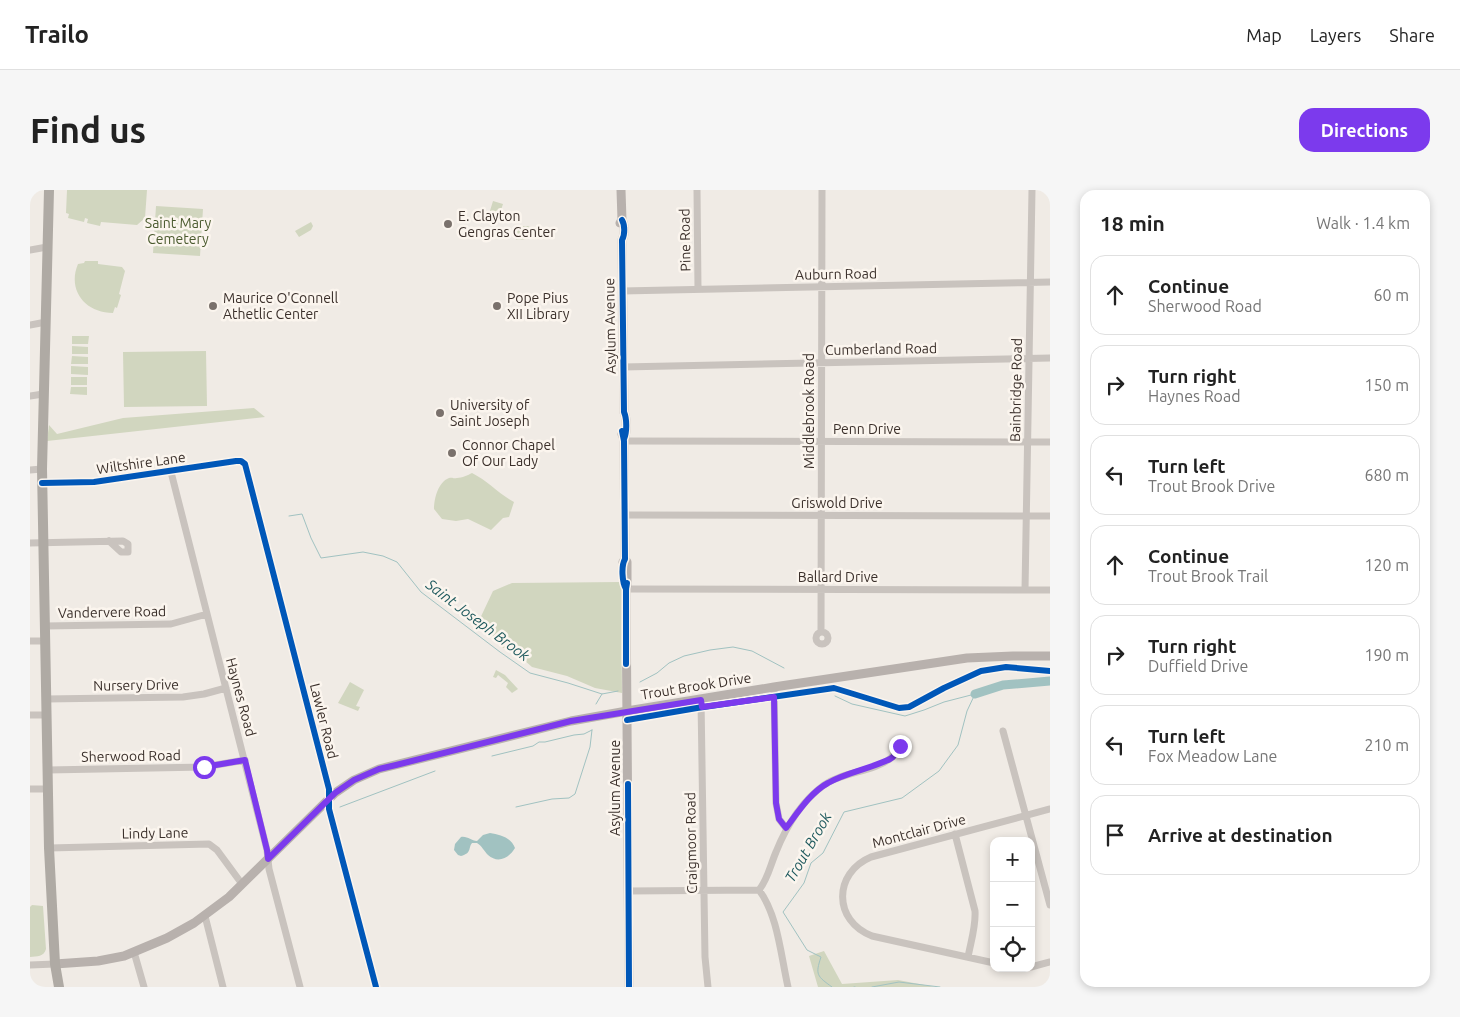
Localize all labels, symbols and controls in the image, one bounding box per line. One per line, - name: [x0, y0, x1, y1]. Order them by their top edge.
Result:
- text: Trailo: [25, 21, 89, 48]
- text: Map: [1246, 25, 1282, 45]
- text: Layers: [1310, 25, 1361, 45]
- text: Share: [1389, 25, 1435, 45]
- button: Directions: [1299, 108, 1430, 152]
- text: Find us: [30, 110, 146, 150]
- place label: E. Clayton Gengras Center: [458, 208, 556, 240]
- street label: Pine Road: [676, 208, 694, 272]
- text: 18 min: [1100, 211, 1165, 235]
- text: Walk · 1.4 km: [1316, 214, 1410, 232]
- park label: Saint Mary Cemetery: [145, 215, 211, 247]
- marker: E. Clayton Gengras Center: [442, 218, 454, 230]
- street label: Auburn Road: [795, 265, 877, 283]
- text: Continue: [1148, 275, 1229, 297]
- street label: Asylum Avenue: [601, 278, 619, 374]
- icon: ahead: [1101, 281, 1129, 309]
- text: 60 m: [1373, 286, 1409, 304]
- place label: Maurice O'Connell Athetlic Center: [223, 290, 339, 322]
- place label: Pope Pius XII Library: [507, 290, 570, 322]
- text: Sherwood Road: [1148, 297, 1262, 315]
- marker: Maurice O'Connell Athetlic Center: [207, 300, 219, 312]
- marker: Pope Pius XII Library: [491, 300, 503, 312]
- street label: Bainbridge Road: [1007, 338, 1025, 442]
- street label: Cumberland Road: [825, 340, 937, 358]
- street label: Middlebrook Road: [801, 353, 817, 469]
- text: Turn right: [1148, 365, 1236, 387]
- icon: right: [1101, 371, 1129, 399]
- text: 150 m: [1364, 376, 1409, 394]
- text: Haynes Road: [1148, 387, 1241, 405]
- place label: University of Saint Joseph: [450, 397, 530, 429]
- marker: University of Saint Joseph: [434, 407, 446, 419]
- street label: Penn Drive: [833, 421, 901, 437]
- place label: Connor Chapel Of Our Lady: [462, 437, 555, 469]
- marker: Connor Chapel Of Our Lady: [446, 447, 458, 459]
- street label: Wiltshire Lane: [96, 449, 186, 477]
- text: Turn left: [1148, 455, 1226, 477]
- icon: left: [1101, 461, 1129, 489]
- text: 680 m: [1364, 466, 1409, 484]
- text: Trout Brook Drive: [1148, 477, 1275, 495]
- street label: Griswold Drive: [791, 495, 883, 511]
- text: Continue: [1148, 545, 1229, 567]
- icon: ahead: [1101, 551, 1129, 579]
- text: 120 m: [1364, 556, 1409, 574]
- text: Trout Brook Trail: [1148, 567, 1268, 585]
- street label: Ballard Drive: [798, 569, 878, 585]
- water label: Saint Joseph Brook: [422, 575, 533, 665]
- street label: Vandervere Road: [58, 603, 166, 621]
- text: Turn right: [1148, 635, 1236, 657]
- icon: right: [1101, 641, 1129, 669]
- text: 190 m: [1364, 646, 1409, 664]
- street label: Haynes Road: [223, 656, 259, 738]
- text: Duffield Drive: [1148, 657, 1248, 675]
- street label: Trout Brook Drive: [640, 669, 752, 703]
- street label: Nursery Drive: [93, 676, 179, 694]
- street label: Lawler Road: [307, 682, 341, 760]
- text: Turn left: [1148, 725, 1226, 747]
- icon: left: [1101, 731, 1129, 759]
- route end: [889, 735, 912, 758]
- text: 210 m: [1364, 736, 1409, 754]
- street label: Asylum Avenue: [607, 740, 623, 836]
- street label: Sherwood Road: [81, 747, 181, 765]
- text: Fox Meadow Lane: [1148, 747, 1277, 765]
- route start: [193, 756, 216, 779]
- street label: Craigmoor Road: [682, 792, 700, 894]
- water label: Trout Brook: [781, 809, 835, 885]
- street label: Montclair Drive: [870, 811, 968, 851]
- icon: arrive: [1101, 821, 1129, 849]
- street label: Lindy Lane: [121, 824, 189, 842]
- text: Arrive at destination: [1148, 824, 1333, 846]
- map controls: [990, 837, 1035, 972]
- button: +: [990, 837, 1035, 882]
- button: −: [990, 882, 1035, 927]
- button: locate: [990, 927, 1035, 972]

